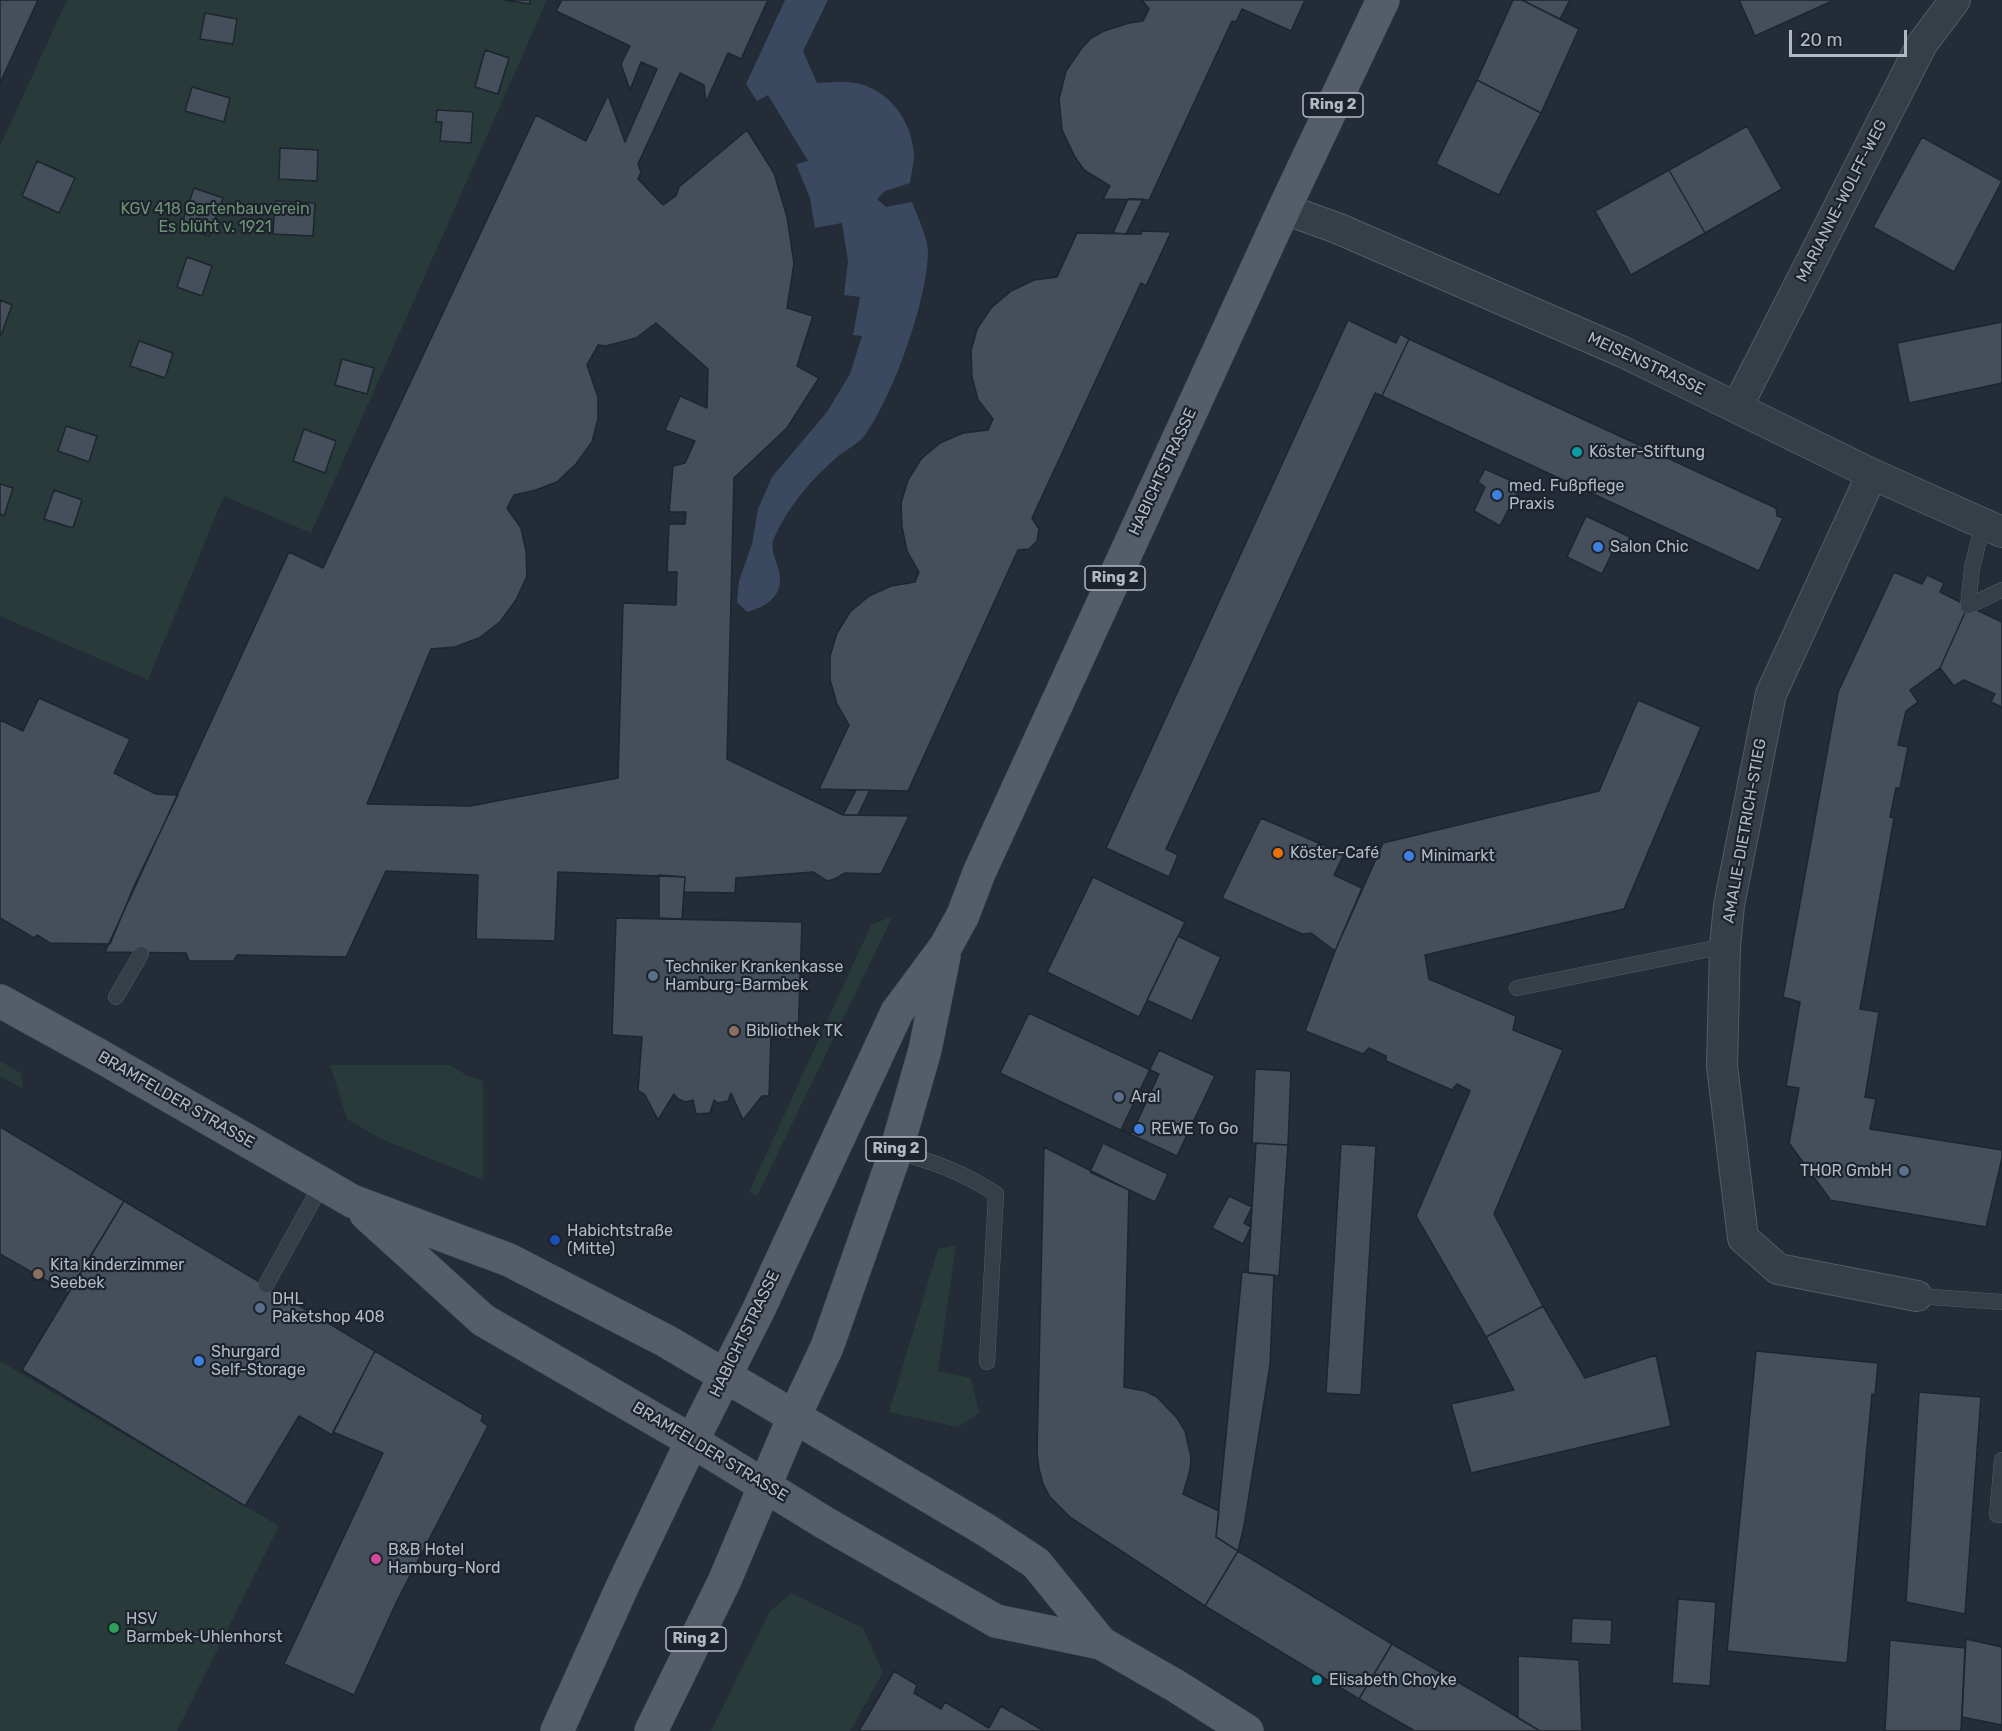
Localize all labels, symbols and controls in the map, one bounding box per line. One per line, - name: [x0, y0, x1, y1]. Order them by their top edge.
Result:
- scale bar: [1792, 18, 1910, 56]
- text: 20 m: [1800, 29, 1842, 51]
- road number: Ring 2: [1303, 93, 1363, 117]
- street label: MARIANNE-WOLFF-WEG: [1793, 116, 1891, 286]
- park label: KGV 418 Gartenbauverein Es blüht v. 1921: [120, 199, 310, 237]
- street label: MEISENSTRASSE: [1584, 328, 1708, 400]
- street label: HABICHTSTRASSE: [1125, 405, 1201, 539]
- place label: Köster-Stiftung: [1589, 442, 1705, 462]
- marker: Köster-Stiftung: [1570, 445, 1584, 459]
- place label: med. Fußpflege Praxis: [1509, 476, 1624, 514]
- marker: med. Fußpflege Praxis: [1490, 488, 1504, 502]
- place label: Salon Chic: [1610, 537, 1689, 557]
- marker: Salon Chic: [1591, 540, 1605, 554]
- road number: Ring 2: [1085, 566, 1145, 590]
- street label: AMALIE-DIETRICH-STIEG: [1719, 737, 1771, 925]
- place label: Köster-Café: [1290, 843, 1379, 863]
- marker: Köster-Café: [1271, 846, 1285, 860]
- place label: Minimarkt: [1421, 846, 1495, 866]
- marker: Minimarkt: [1402, 849, 1416, 863]
- place label: Techniker Krankenkasse Hamburg-Barmbek: [665, 957, 843, 995]
- marker: Techniker Krankenkasse Hamburg-Barmbek: [646, 969, 660, 983]
- place label: Bibliothek TK: [746, 1021, 843, 1041]
- marker: Bibliothek TK: [727, 1024, 741, 1038]
- street label: BRAMFELDER STRASSE: [94, 1047, 258, 1153]
- place label: Aral: [1131, 1087, 1160, 1107]
- marker: Aral: [1112, 1090, 1126, 1104]
- place label: REWE To Go: [1151, 1119, 1239, 1139]
- marker: REWE To Go: [1132, 1122, 1146, 1136]
- road number: Ring 2: [866, 1137, 926, 1161]
- place label: THOR GmbH: [1800, 1161, 1892, 1181]
- marker: THOR GmbH: [1897, 1164, 1911, 1178]
- place label: Habichtstraße (Mitte): [567, 1221, 673, 1259]
- marker: Habichtstraße (Mitte): [548, 1233, 562, 1247]
- place label: Kita kinderzimmer Seebek: [50, 1255, 184, 1293]
- marker: Kita kinderzimmer Seebek: [31, 1267, 45, 1281]
- street label: HABICHTSTRASSE: [706, 1268, 784, 1400]
- place label: DHL Paketshop 408: [272, 1289, 385, 1327]
- marker: DHL Paketshop 408: [253, 1301, 267, 1315]
- place label: Shurgard Self-Storage: [211, 1342, 306, 1380]
- marker: Shurgard Self-Storage: [192, 1354, 206, 1368]
- street label: BRAMFELDER STRASSE: [629, 1398, 791, 1506]
- place label: B&B Hotel Hamburg-Nord: [388, 1540, 500, 1578]
- marker: B&B Hotel Hamburg-Nord: [369, 1552, 383, 1566]
- place label: HSV Barmbek-Uhlenhorst: [126, 1609, 282, 1647]
- marker: HSV Barmbek-Uhlenhorst: [107, 1621, 121, 1635]
- road number: Ring 2: [666, 1627, 726, 1651]
- place label: Elisabeth Choyke: [1329, 1670, 1457, 1690]
- marker: Elisabeth Choyke: [1310, 1673, 1324, 1687]

